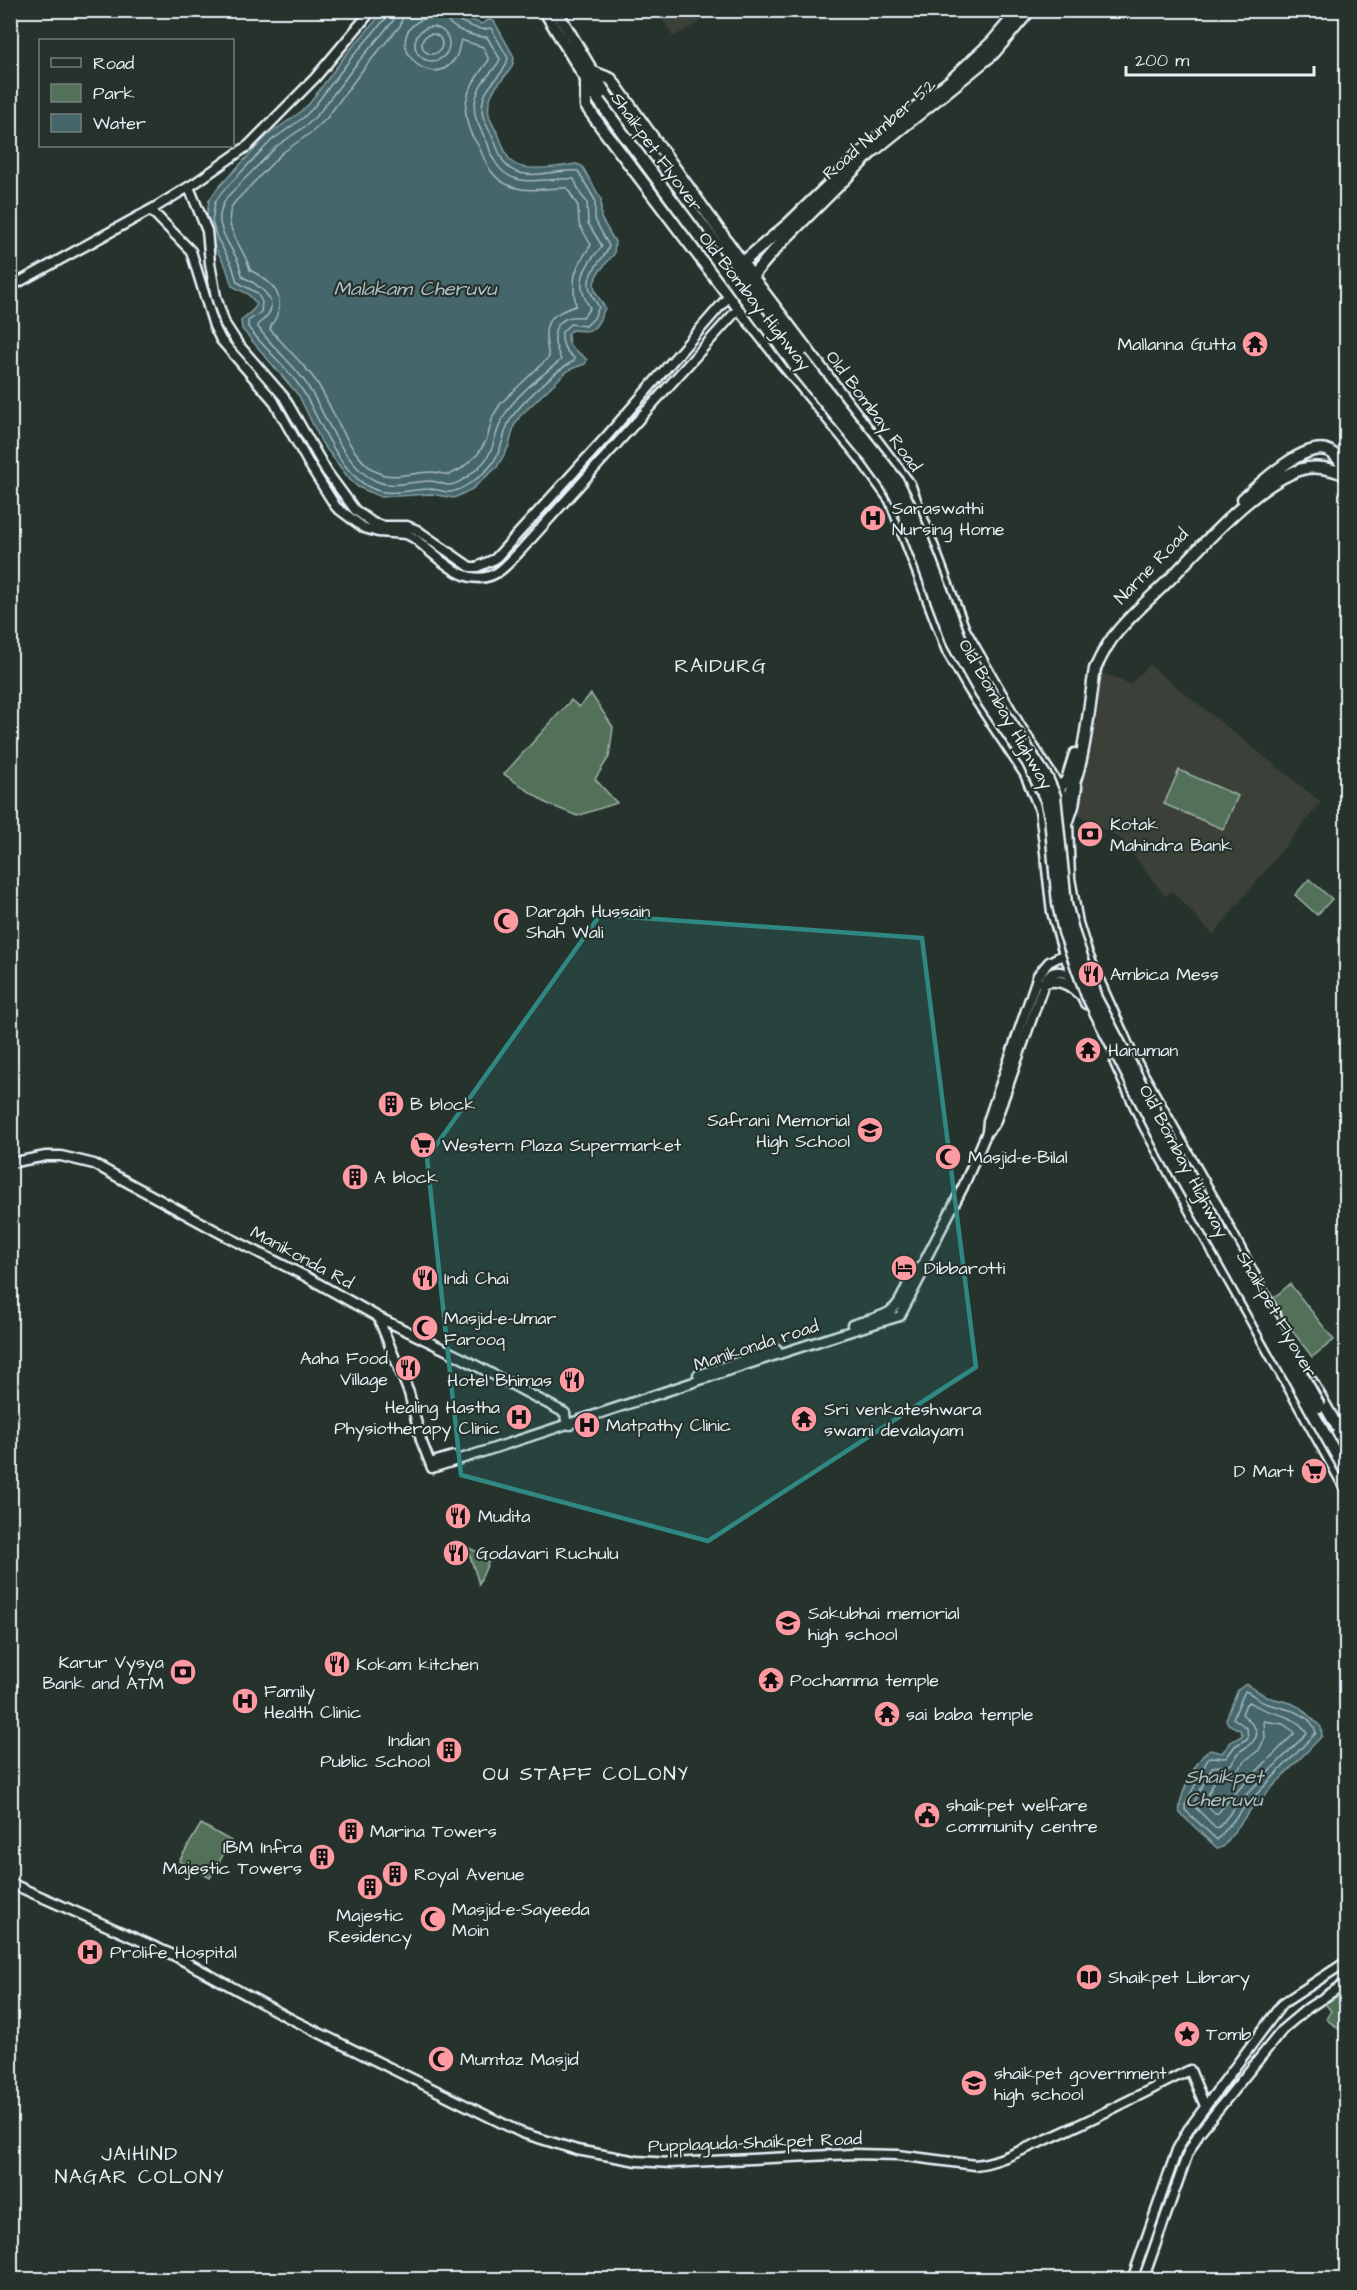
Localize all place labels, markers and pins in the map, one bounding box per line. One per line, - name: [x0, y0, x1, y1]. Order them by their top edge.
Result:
- temple icon: Mallanna Gutta: [1240, 329, 1270, 359]
- place label: Mallanna Gutta: [1117, 332, 1236, 357]
- place label: Saraswathi Nursing Home: [892, 496, 1005, 543]
- hospital icon: Saraswathi Nursing Home: [858, 503, 888, 533]
- place label: Kotak Mahindra Bank: [1110, 812, 1232, 858]
- bank icon: Kotak Mahindra Bank: [1075, 819, 1105, 849]
- place label: Dargah Hussain Shah Wali: [526, 899, 650, 945]
- mosque icon: Dargah Hussain Shah Wali: [491, 906, 521, 936]
- restaurant icon: Ambica Mess: [1076, 959, 1106, 989]
- place label: Ambica Mess: [1110, 962, 1219, 987]
- temple icon: Hanuman: [1073, 1035, 1103, 1065]
- place label: Hanuman: [1108, 1038, 1178, 1063]
- building icon: B block: [376, 1089, 406, 1119]
- place label: B block: [410, 1092, 476, 1117]
- place label: Safrani Memorial High School: [707, 1108, 850, 1155]
- school or university icon: Safrani Memorial High School: [855, 1115, 885, 1145]
- supermarket icon: Western Plaza Supermarket: [408, 1130, 438, 1160]
- place label: Western Plaza Supermarket: [442, 1133, 682, 1158]
- mosque icon: Masjid-e-Bilal: [933, 1142, 963, 1172]
- place label: Masjid-e-Bilal: [968, 1145, 1068, 1170]
- building icon: A block: [340, 1162, 370, 1192]
- place label: A block: [374, 1165, 438, 1190]
- hotel icon: Dibbarotti: [889, 1253, 919, 1283]
- place label: Dibbarotti: [924, 1256, 1005, 1281]
- restaurant icon: Indi Chai: [410, 1263, 440, 1293]
- place label: Indi Chai: [444, 1266, 509, 1291]
- place label: Masjid-e-Umar Farooq: [444, 1306, 556, 1352]
- mosque icon: Masjid-e-Umar Farooq: [410, 1313, 440, 1343]
- place label: Aaha Food Village: [300, 1346, 388, 1393]
- restaurant icon: Aaha Food Village: [393, 1353, 423, 1383]
- restaurant icon: Hotel Bhimas: [557, 1365, 587, 1395]
- place label: Hotel Bhimas: [447, 1368, 552, 1393]
- place label: Healing Hastha Physiotherapy Clinic: [334, 1395, 500, 1442]
- place label: Sri venkateshwara swami devalayam: [824, 1397, 981, 1444]
- hospital icon: Healing Hastha Physiotherapy Clinic: [504, 1402, 534, 1432]
- temple icon: Sri venkateshwara swami devalayam: [789, 1404, 819, 1434]
- hospital icon: Matpathy Clinic: [572, 1410, 602, 1440]
- place label: Matpathy Clinic: [606, 1413, 731, 1439]
- supermarket icon: D Mart: [1299, 1456, 1329, 1486]
- place label: D Mart: [1234, 1459, 1295, 1484]
- restaurant icon: Mudita: [443, 1501, 473, 1531]
- place label: Mudita: [478, 1504, 530, 1529]
- restaurant icon: Godavari Ruchulu: [441, 1538, 471, 1568]
- place label: Godavari Ruchulu: [476, 1541, 619, 1566]
- place label: Sakubhai memorial high school: [808, 1601, 960, 1648]
- school or university icon: Sakubhai memorial high school: [773, 1608, 803, 1638]
- restaurant icon: Kokam kitchen: [322, 1649, 352, 1679]
- place label: Karur Vysya Bank and ATM: [43, 1650, 164, 1696]
- place label: Kokam kitchen: [356, 1652, 479, 1677]
- bank icon: Karur Vysya Bank and ATM: [168, 1657, 198, 1687]
- temple icon: Pochamma temple: [756, 1665, 786, 1695]
- place label: Pochamma temple: [790, 1668, 939, 1693]
- place label: Family Health Clinic: [264, 1679, 361, 1725]
- hospital icon: Family Health Clinic: [230, 1686, 260, 1716]
- temple icon: sai baba temple: [872, 1699, 902, 1729]
- place label: sai baba temple: [906, 1702, 1034, 1727]
- place label: Indian Public School: [320, 1728, 430, 1774]
- building icon: Indian Public School: [434, 1735, 464, 1765]
- place label: shaikpet welfare community centre: [946, 1793, 1098, 1840]
- public building icon: shaikpet welfare community centre: [912, 1800, 942, 1830]
- building icon: Marina Towers: [336, 1816, 366, 1846]
- place label: Marina Towers: [370, 1819, 497, 1844]
- place label: IBM Infra Majestic Towers: [163, 1835, 302, 1881]
- building icon: IBM Infra Majestic Towers: [307, 1842, 337, 1872]
- building icon: Royal Avenue: [380, 1859, 410, 1889]
- place label: Royal Avenue: [414, 1862, 525, 1888]
- building icon: Majestic Residency: [355, 1872, 385, 1902]
- place label: Masjid-e-Sayeeda Moin: [452, 1897, 590, 1943]
- place label: Majestic Residency: [328, 1903, 412, 1950]
- mosque icon: Masjid-e-Sayeeda Moin: [418, 1904, 448, 1934]
- hospital icon: Prolife Hospital: [75, 1937, 105, 1967]
- place label: Prolife Hospital: [110, 1940, 237, 1965]
- library icon: Shaikpet Library: [1074, 1962, 1104, 1992]
- place label: Shaikpet Library: [1108, 1965, 1250, 1991]
- place icon: Tomb: [1172, 2019, 1202, 2049]
- place label: Tomb: [1206, 2022, 1251, 2047]
- mosque icon: Mumtaz Masjid: [426, 2044, 456, 2074]
- place label: Mumtaz Masjid: [460, 2047, 579, 2072]
- place label: shaikpet government high school: [994, 2061, 1167, 2108]
- school or university icon: shaikpet government high school: [959, 2068, 989, 2098]

